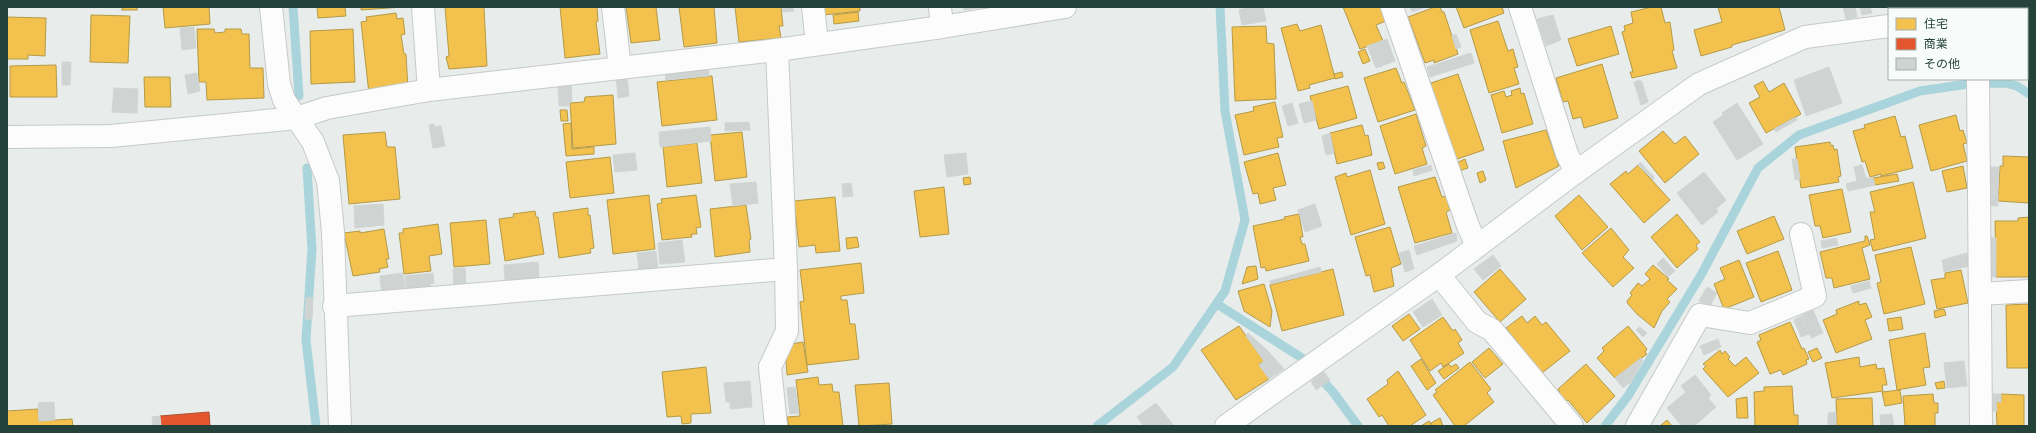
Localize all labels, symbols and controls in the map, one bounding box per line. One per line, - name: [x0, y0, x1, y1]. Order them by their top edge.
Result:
- legend: [1888, 8, 2028, 80]
- text: 住宅: [1924, 16, 1948, 31]
- text: 商業: [1924, 36, 1948, 51]
- text: その他: [1924, 56, 1960, 71]

